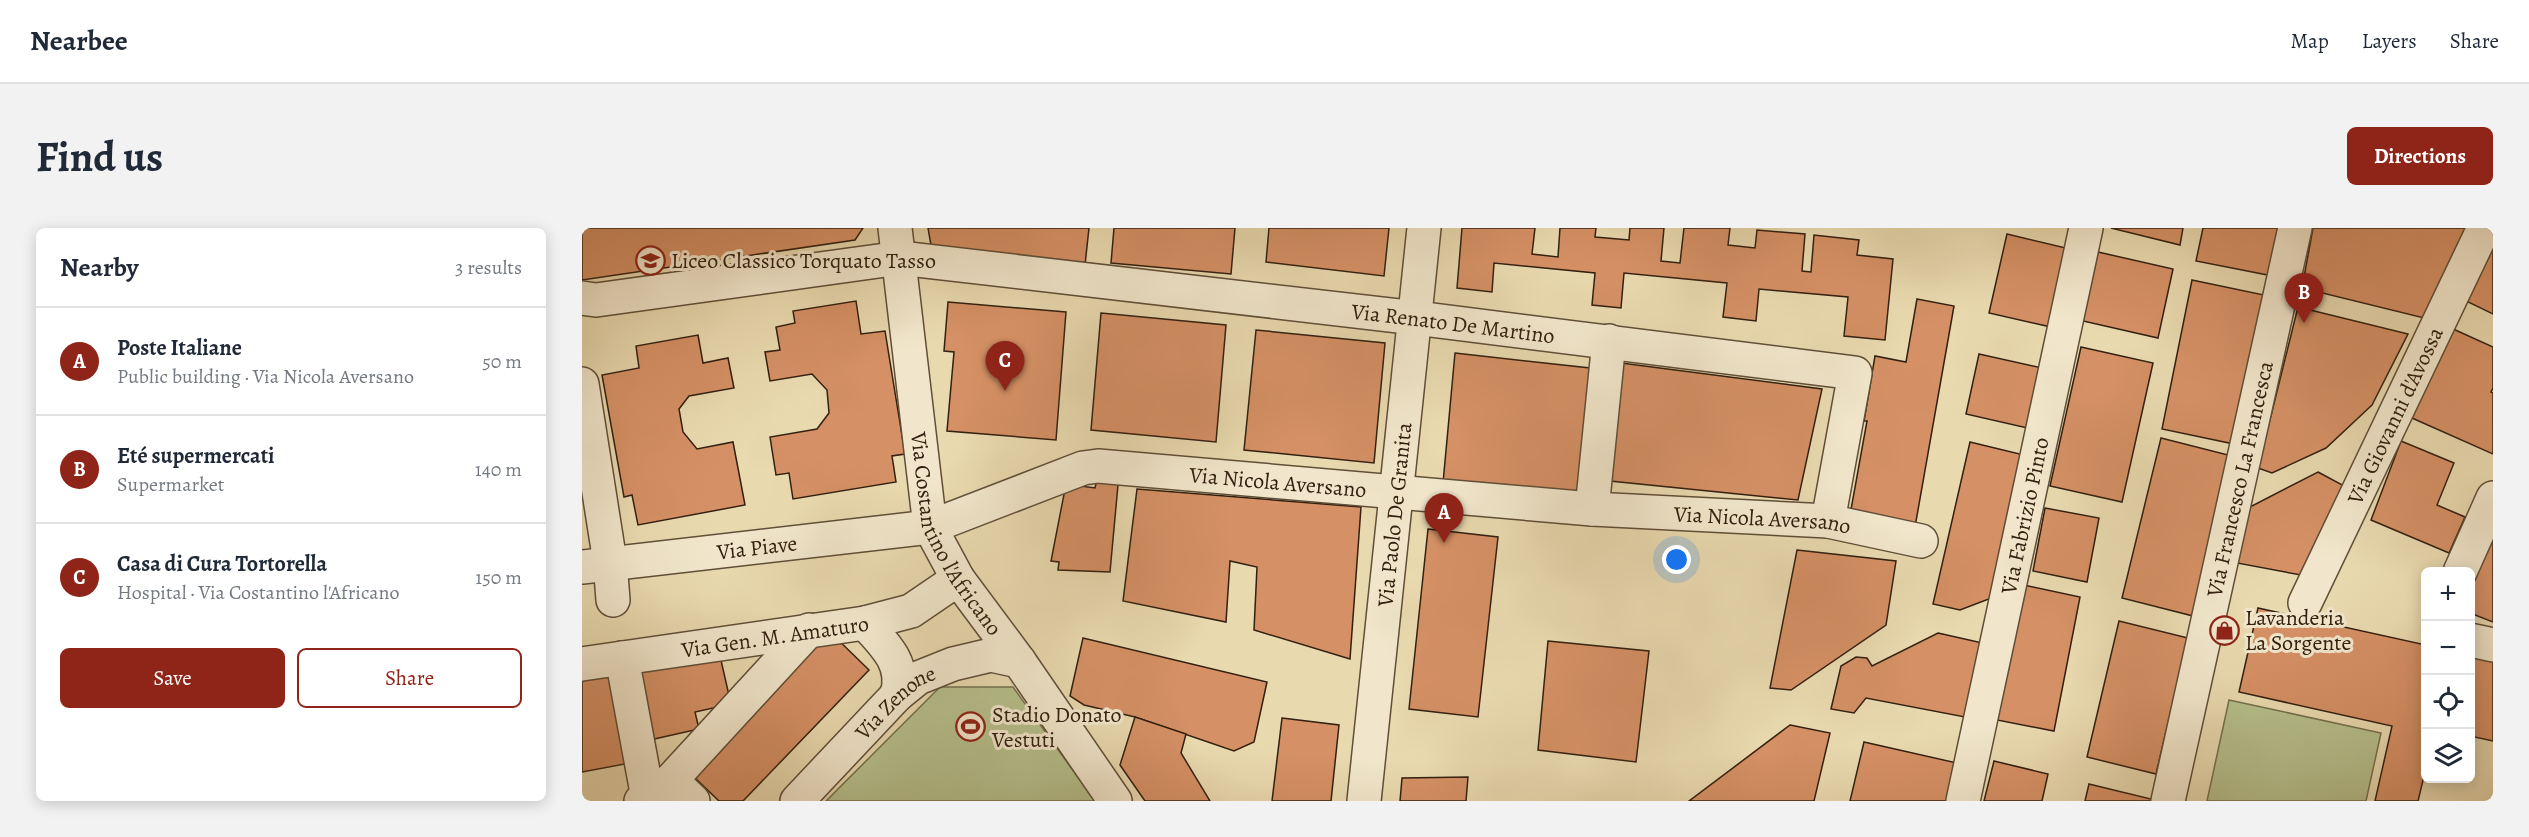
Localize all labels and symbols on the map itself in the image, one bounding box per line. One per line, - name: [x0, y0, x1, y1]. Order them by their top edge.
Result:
- school or university icon: Liceo Classico Torquato Tasso: [634, 244, 666, 276]
- place label: Liceo Classico Torquato Tasso: [671, 246, 936, 276]
- pin: B: [2284, 274, 2324, 323]
- street label: Via Renato De Martino: [1349, 297, 1556, 351]
- street label: Via Giovanni d'Avossa: [2340, 321, 2451, 510]
- pin: C: [986, 342, 1024, 391]
- street label: Via Francesco La Francesca: [2199, 357, 2281, 601]
- street label: Via Paolo De Granita: [1370, 420, 1420, 609]
- street label: Via Costantino l'Africano: [903, 429, 1009, 642]
- street label: Via Fabrizio Pinto: [1994, 434, 2057, 598]
- street label: Via Nicola Aversano: [1187, 460, 1368, 505]
- pin: A: [1424, 494, 1464, 543]
- street label: Via Nicola Aversano: [1672, 499, 1854, 542]
- street label: Via Piave: [714, 528, 799, 568]
- your location: [1662, 545, 1691, 574]
- place label: Lavanderia La Sorgente: [2245, 603, 2351, 658]
- street label: Via Gen. M. Amaturo: [679, 609, 871, 666]
- shop icon: Lavanderia La Sorgente: [2208, 614, 2240, 646]
- street label: Via Zenone: [848, 659, 940, 747]
- place label: Stadio Donato Vestuti: [991, 700, 1121, 755]
- sports icon: Stadio Donato Vestuti: [955, 711, 987, 743]

